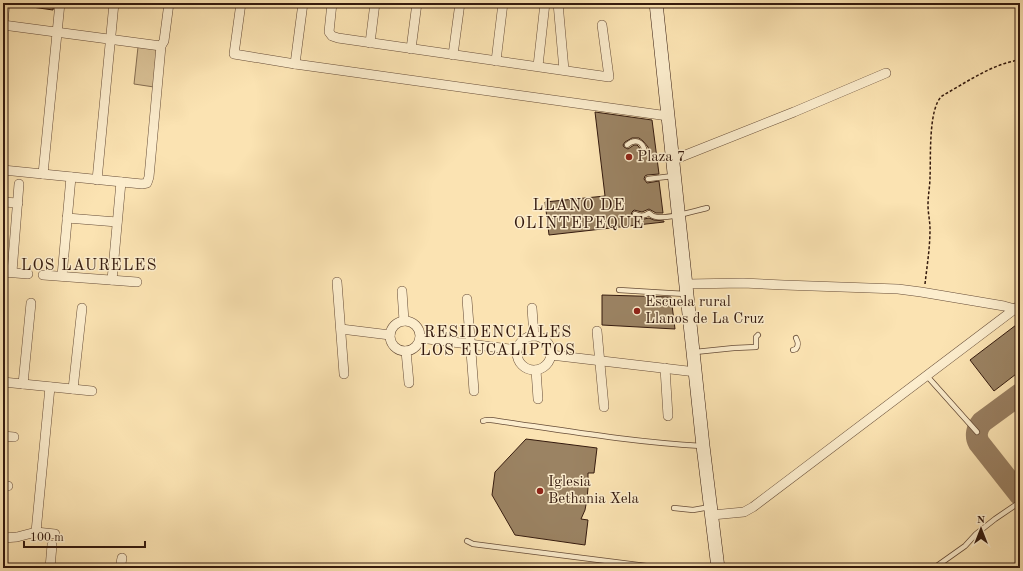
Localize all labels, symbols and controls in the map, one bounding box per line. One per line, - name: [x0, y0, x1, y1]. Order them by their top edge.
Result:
- place label: Plaza 7: [637, 150, 686, 165]
- marker: Plaza 7: [624, 152, 634, 162]
- district label: LLANO DE OLINTEPEQUE: [514, 198, 644, 232]
- district label: LOS LAURELES: [21, 258, 157, 274]
- place label: Escuela rural Llanos de La Cruz: [645, 295, 764, 327]
- marker: Escuela rural Llanos de La Cruz: [632, 306, 642, 316]
- district label: RESIDENCIALES LOS EUCALIPTOS: [420, 325, 576, 359]
- place label: Iglesia Bethania Xela: [548, 475, 640, 507]
- marker: Iglesia Bethania Xela: [535, 486, 545, 496]
- north arrow: [961, 509, 1001, 549]
- text: N: [977, 515, 986, 526]
- scale bar: [24, 523, 145, 549]
- text: 100 m: [30, 532, 64, 544]

